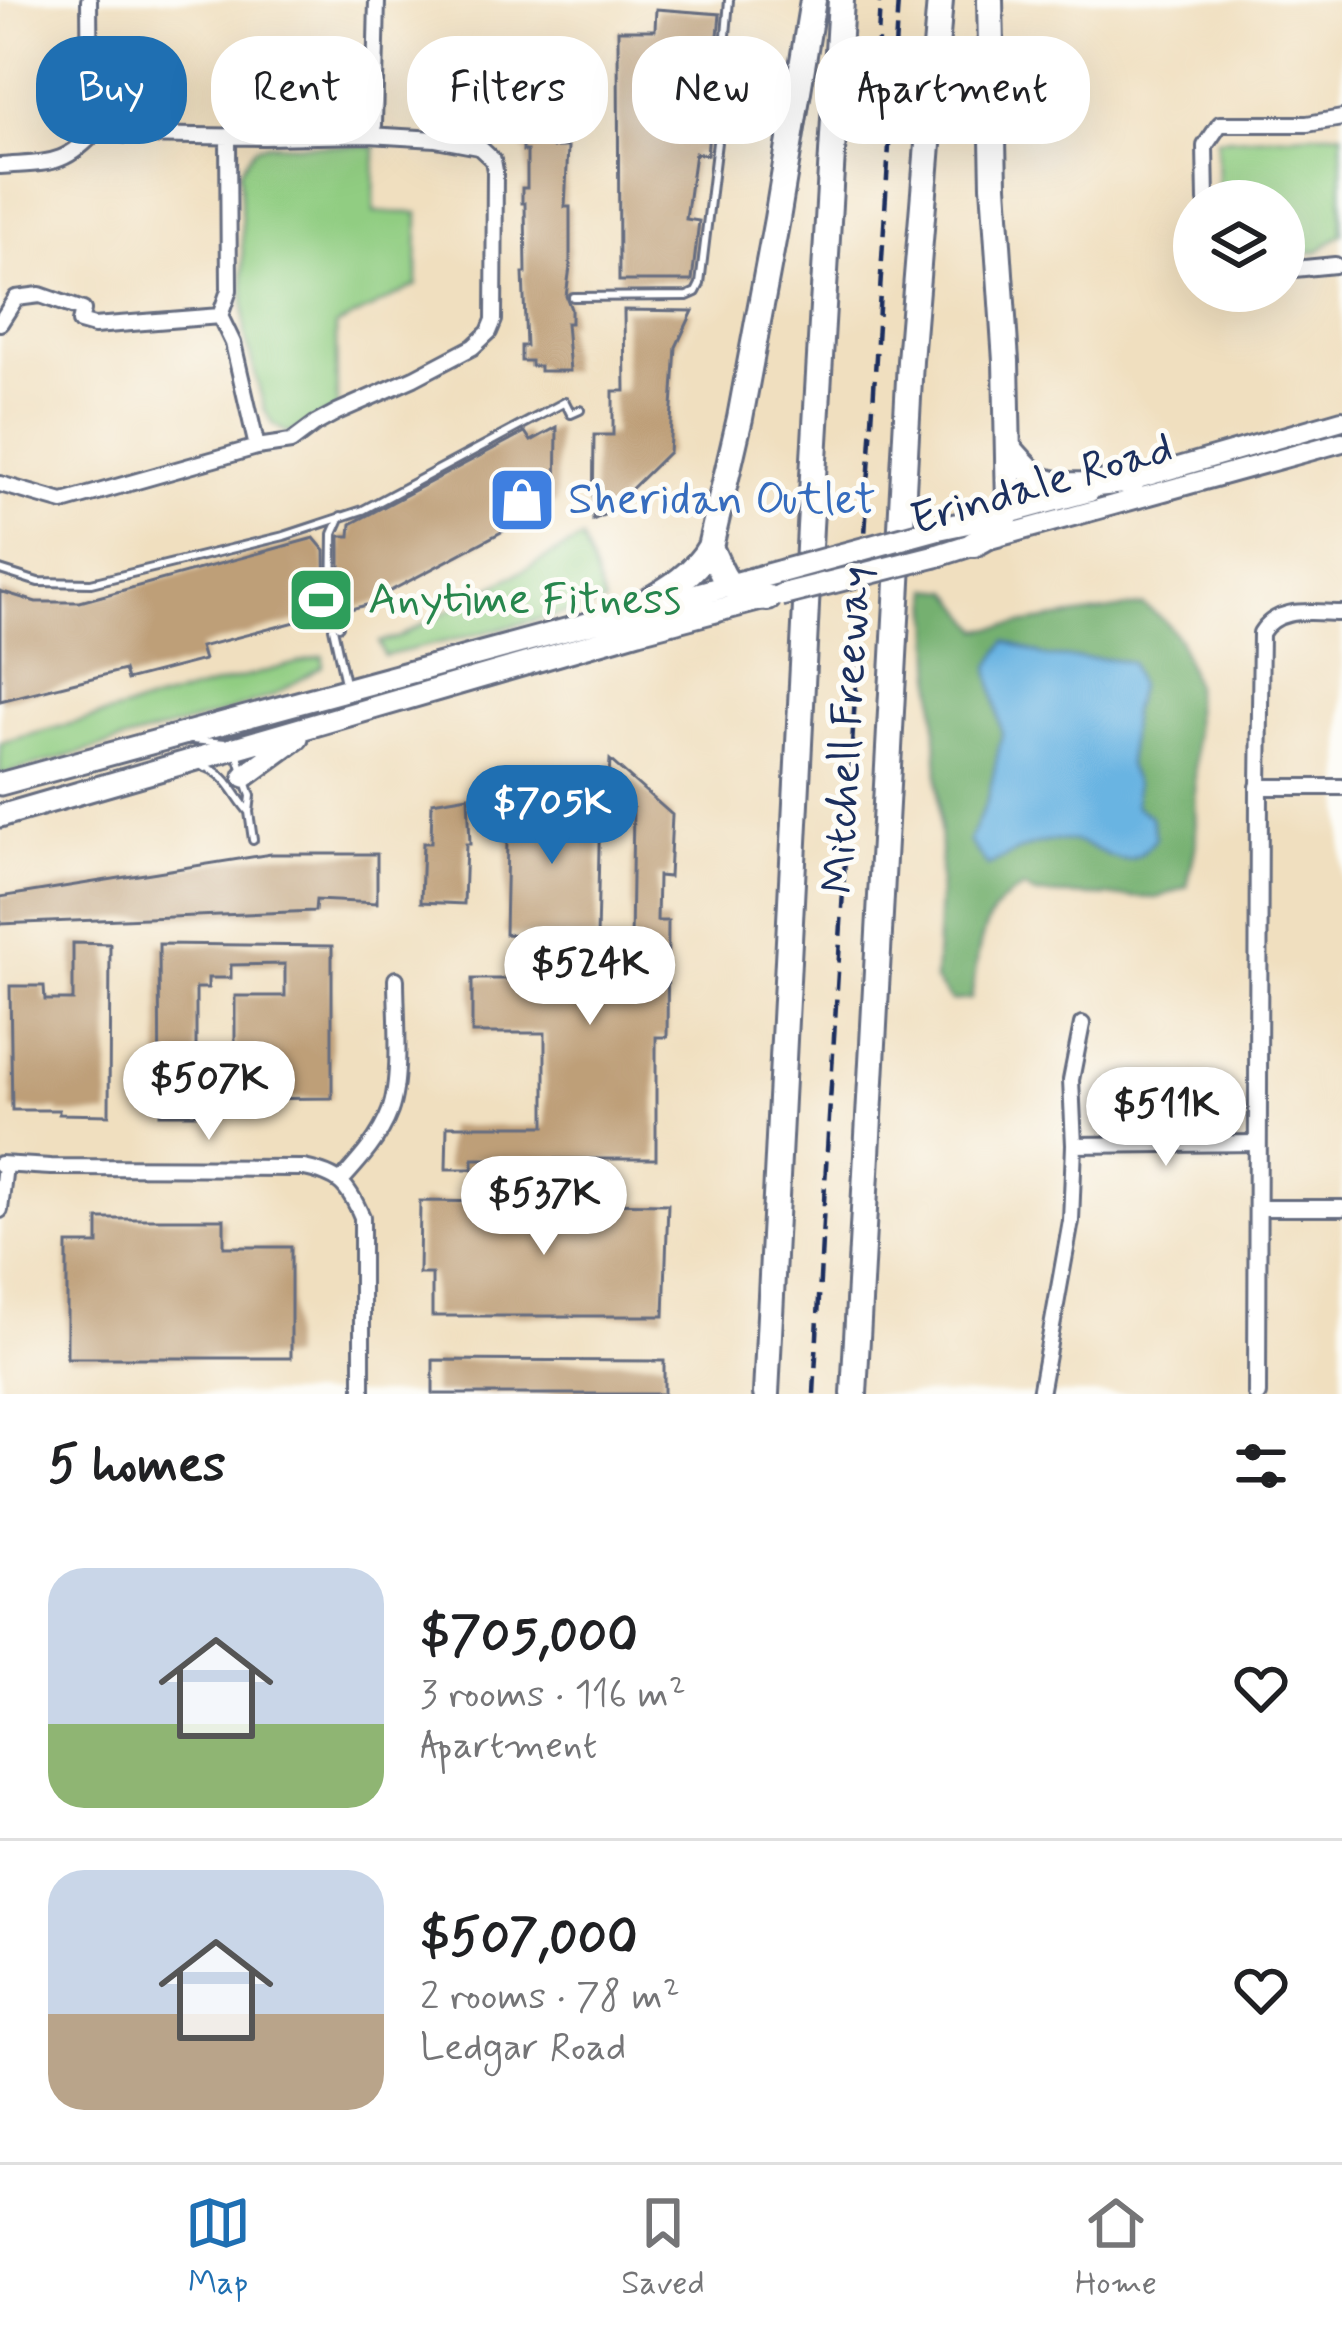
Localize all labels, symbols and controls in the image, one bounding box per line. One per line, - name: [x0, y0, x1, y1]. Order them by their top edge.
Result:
- chip: Buy: [36, 36, 187, 144]
- chip: Rent: [211, 36, 383, 144]
- chip: Filters: [407, 36, 608, 144]
- chip: New: [632, 36, 791, 144]
- chip: Apartment: [815, 36, 1090, 144]
- map controls: [1173, 180, 1305, 312]
- button: layers: [1173, 180, 1305, 312]
- street label: Erindale Road: [904, 419, 1180, 551]
- shop icon: Sheridan Outlet: [487, 465, 557, 535]
- place label: Sheridan Outlet: [568, 471, 876, 530]
- street label: Mitchell Freeway: [810, 564, 886, 896]
- sports icon: Anytime Fitness: [286, 565, 356, 635]
- place label: Anytime Fitness: [368, 571, 681, 630]
- pin: $705K: [468, 765, 636, 867]
- text: $705K: [493, 778, 611, 829]
- pin: $524K: [506, 926, 674, 1028]
- text: $524K: [531, 939, 649, 990]
- pin: $507K: [125, 1041, 293, 1143]
- text: $507K: [150, 1054, 268, 1105]
- pin: $511K: [1082, 1067, 1250, 1169]
- text: $511K: [1113, 1080, 1219, 1131]
- pin: $537K: [460, 1156, 628, 1258]
- text: $537K: [488, 1169, 600, 1220]
- text: 5 homes: [48, 1433, 226, 1499]
- icon: filters: [1228, 1433, 1294, 1499]
- text: $705,000: [420, 1604, 638, 1670]
- icon: home: [144, 1616, 288, 1760]
- icon: heart: [1228, 1655, 1294, 1721]
- text: 3 rooms · 116 m²: [420, 1670, 686, 1721]
- text: Apartment: [420, 1721, 597, 1772]
- text: $507,000: [420, 1906, 638, 1972]
- icon: home: [144, 1918, 288, 2062]
- icon: heart: [1228, 1957, 1294, 2023]
- text: 2 rooms · 78 m²: [420, 1972, 680, 2023]
- text: Ledgar Road: [420, 2023, 626, 2074]
- tab: Map: [185, 2190, 251, 2306]
- tab: Saved: [621, 2190, 705, 2306]
- tab: Home: [1075, 2190, 1157, 2306]

